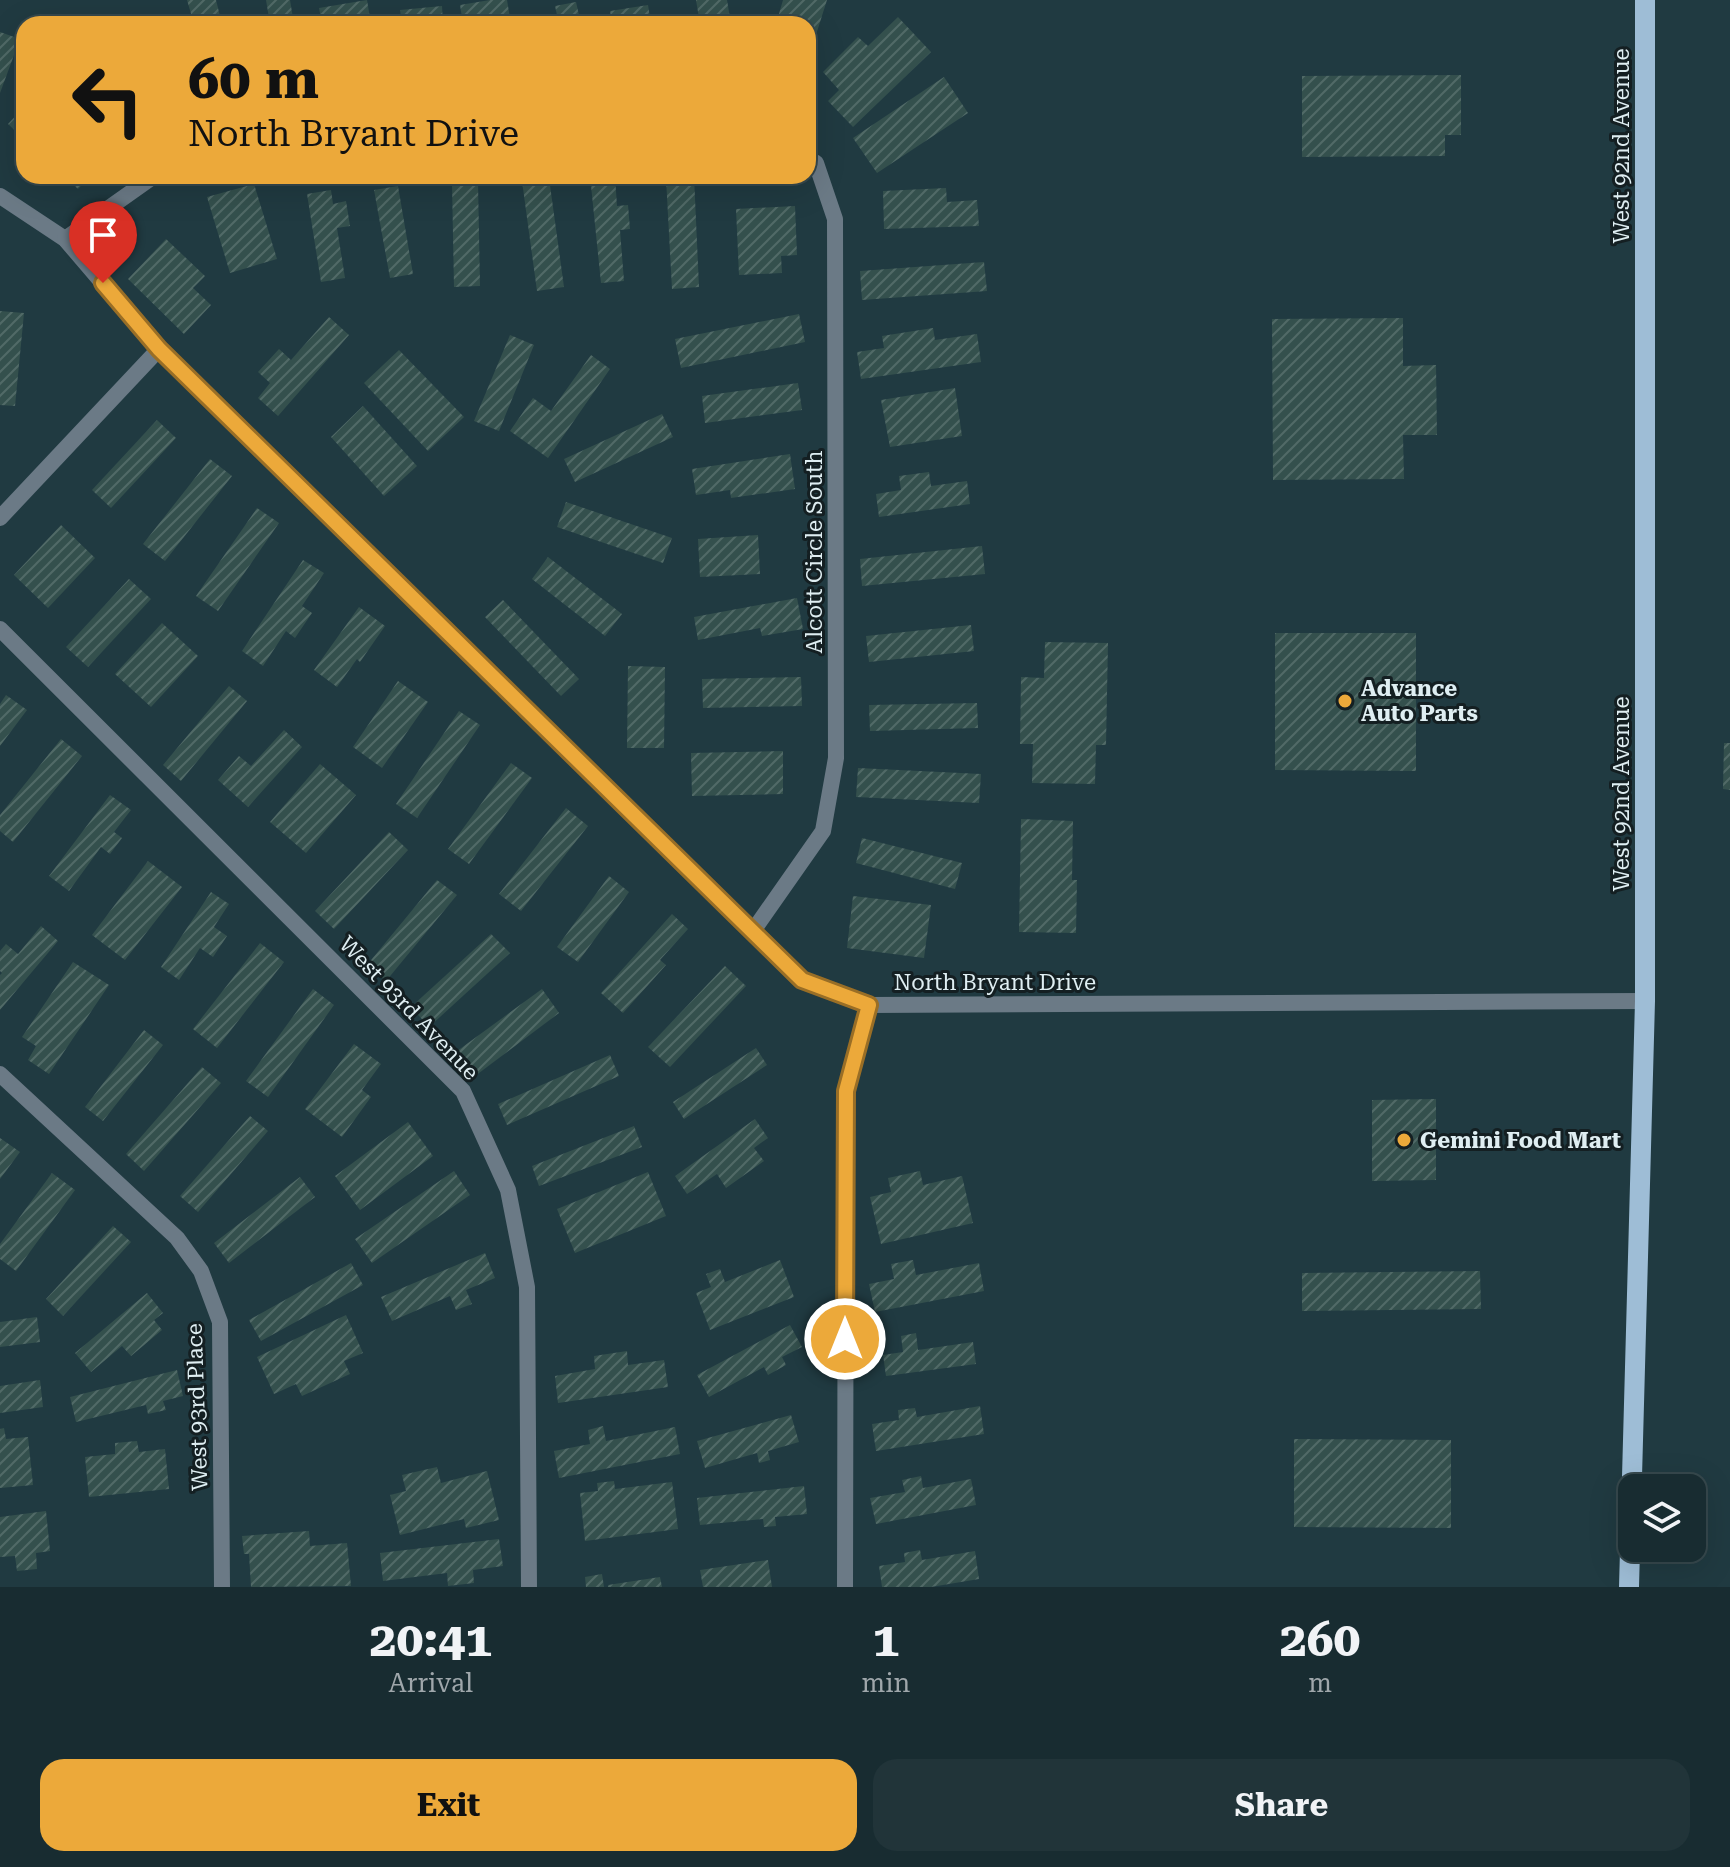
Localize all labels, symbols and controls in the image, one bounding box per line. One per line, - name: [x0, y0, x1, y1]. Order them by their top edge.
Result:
- text: 60 m: [188, 46, 319, 112]
- icon: left: [56, 48, 160, 152]
- street label: West 92nd Avenue: [1609, 48, 1634, 244]
- text: North Bryant Drive: [188, 113, 519, 155]
- pin: [69, 201, 137, 283]
- icon: arrive: [81, 213, 125, 257]
- street label: Alcott Circle South: [802, 451, 827, 653]
- place label: Advance Auto Parts: [1361, 676, 1478, 726]
- marker: Advance Auto Parts: [1336, 692, 1354, 710]
- street label: West 92nd Avenue: [1609, 696, 1634, 892]
- street label: West 93rd Avenue: [334, 931, 484, 1085]
- street label: North Bryant Drive: [894, 970, 1096, 995]
- place label: Gemini Food Mart: [1420, 1128, 1621, 1153]
- marker: Gemini Food Mart: [1395, 1131, 1413, 1149]
- position arrow: [803, 1297, 887, 1381]
- street label: West 93rd Place: [182, 1323, 212, 1491]
- map controls: [1618, 1474, 1706, 1562]
- button: layers: [1618, 1474, 1706, 1562]
- text: 20:41: [370, 1612, 492, 1668]
- text: 1: [872, 1612, 899, 1668]
- text: 260: [1280, 1612, 1360, 1668]
- text: Arrival: [389, 1668, 473, 1698]
- text: min: [862, 1668, 910, 1698]
- text: m: [1308, 1668, 1332, 1698]
- button: Exit: [40, 1759, 857, 1851]
- button: Share: [873, 1759, 1690, 1851]

